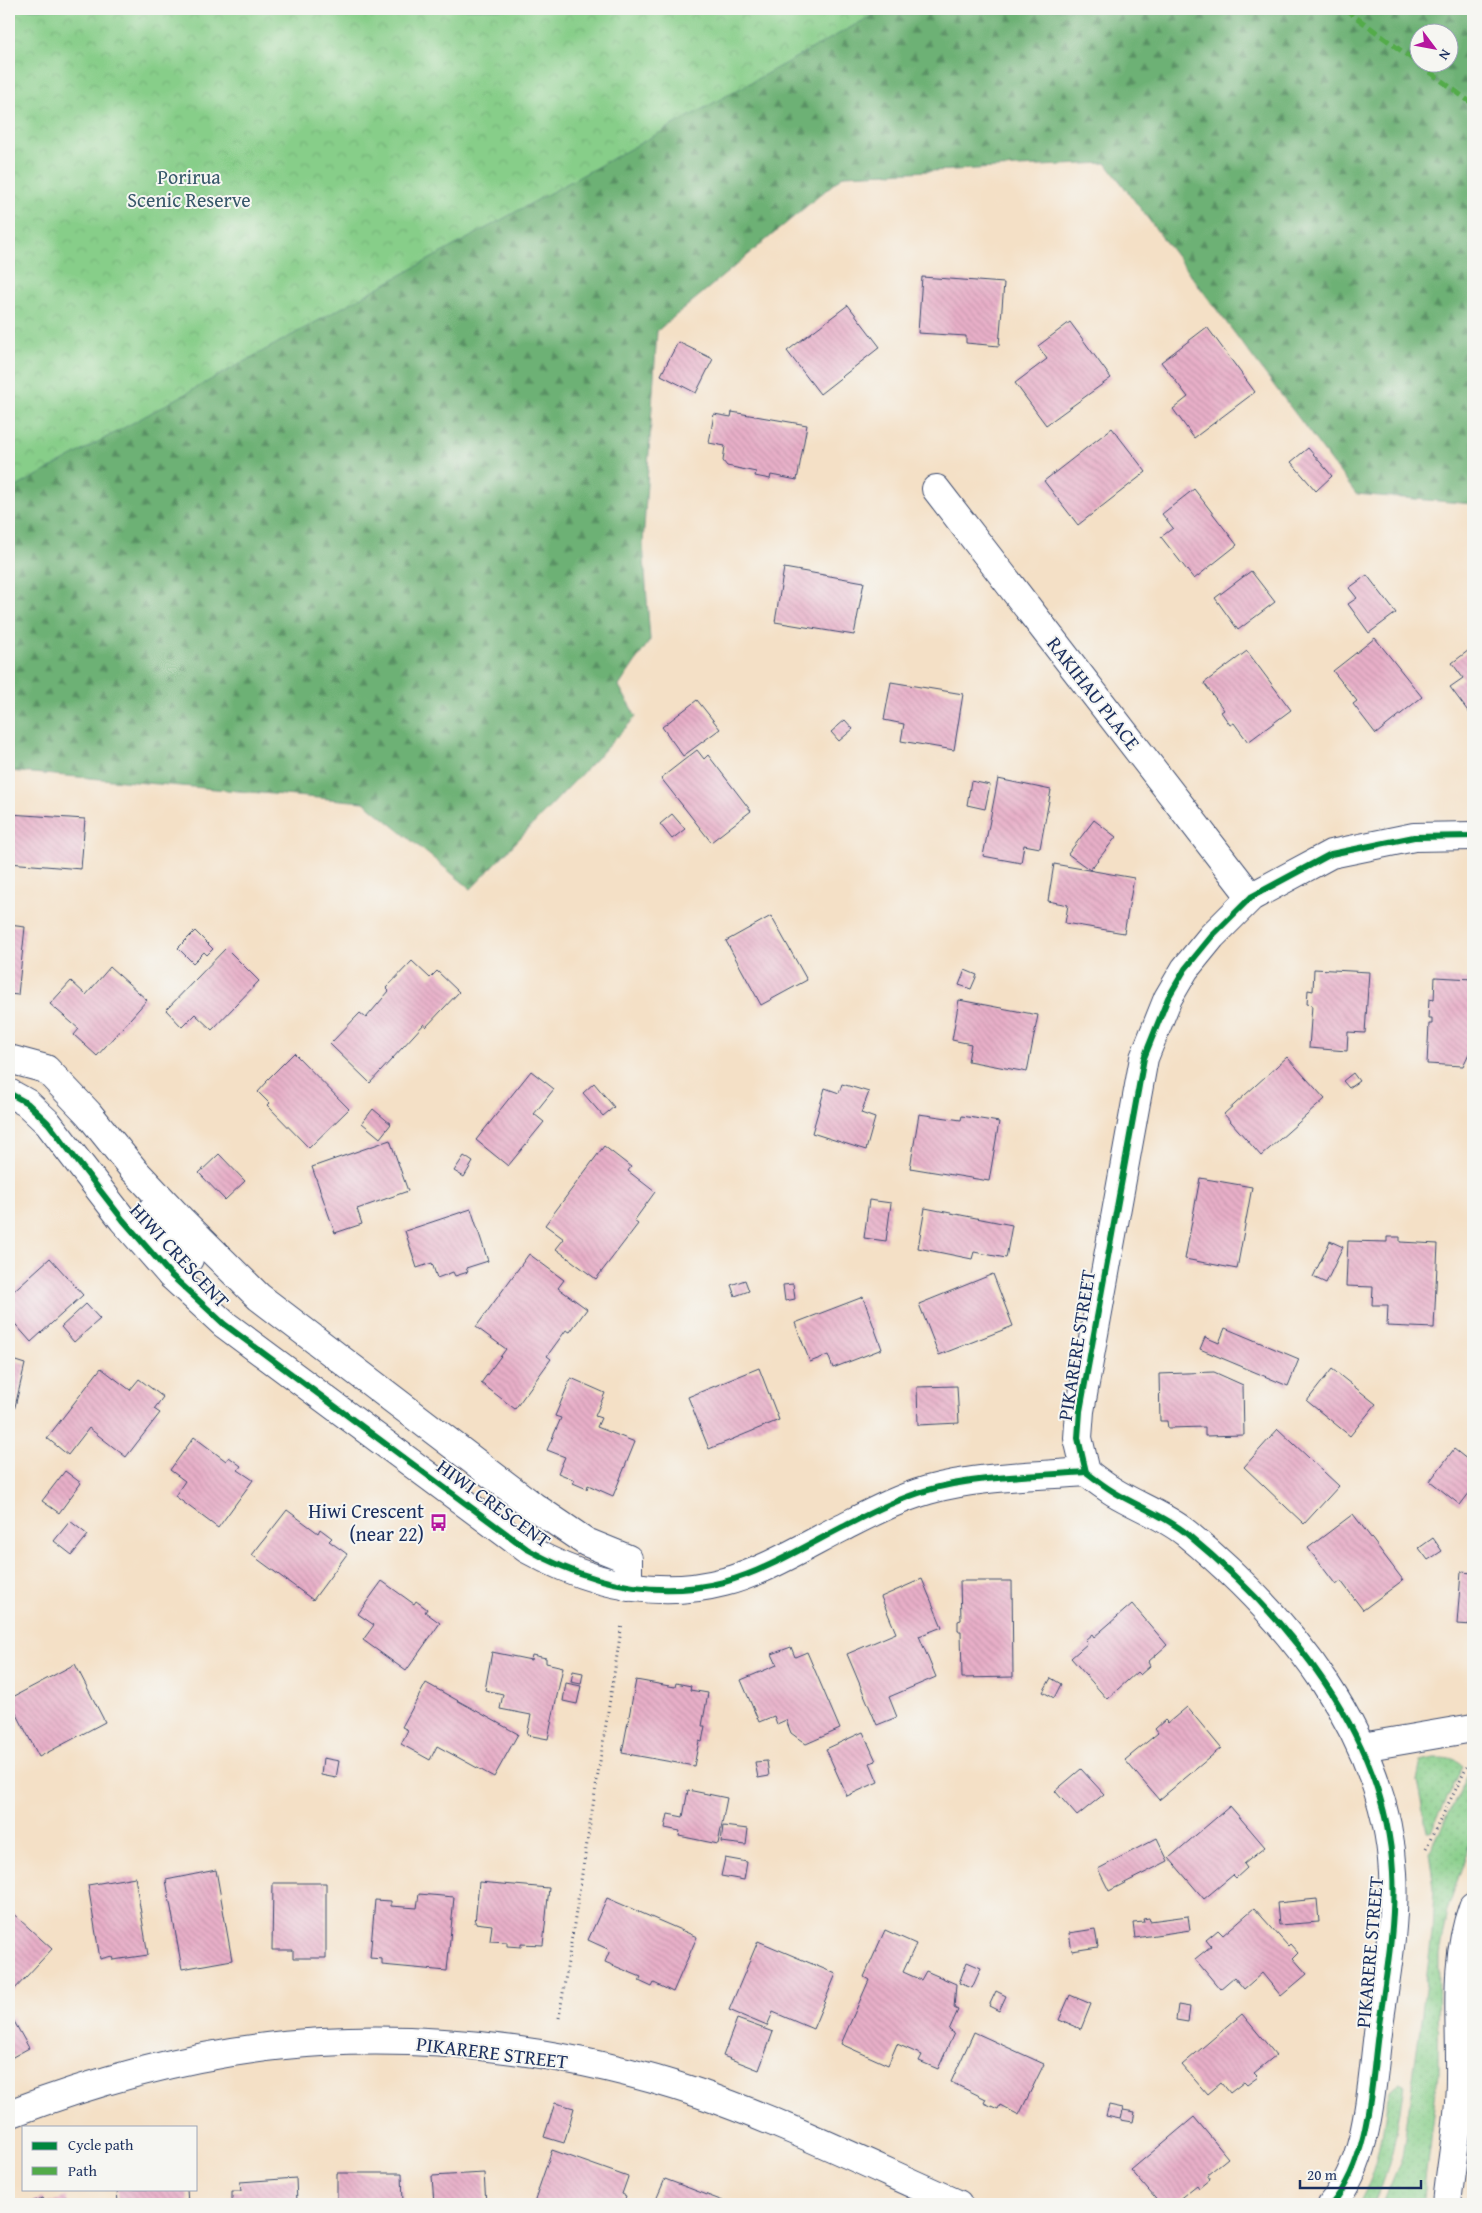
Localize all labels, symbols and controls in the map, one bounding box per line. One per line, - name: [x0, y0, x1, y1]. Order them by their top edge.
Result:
- north arrow: [1410, 22, 1460, 72]
- text: N: [1434, 46, 1456, 65]
- park label: Porirua Scenic Reserve: [127, 162, 251, 214]
- street label: RAKIHAU PLACE: [1040, 630, 1148, 756]
- street label: HIWI CRESCENT: [124, 1196, 236, 1314]
- street label: PIKARERE STREET: [1050, 1267, 1102, 1423]
- street label: HIWI CRESCENT: [431, 1452, 557, 1554]
- place label: Hiwi Crescent (near 22): [308, 1496, 424, 1548]
- bus stop icon: Hiwi Crescent (near 22): [428, 1512, 448, 1532]
- street label: PIKARERE STREET: [1348, 1875, 1390, 2029]
- street label: PIKARERE STREET: [415, 2028, 569, 2076]
- legend: [22, 2126, 198, 2190]
- text: Cycle path: [68, 2134, 134, 2155]
- scale bar: [1300, 2158, 1421, 2190]
- text: Path: [68, 2160, 97, 2181]
- text: 20 m: [1307, 2164, 1338, 2185]

